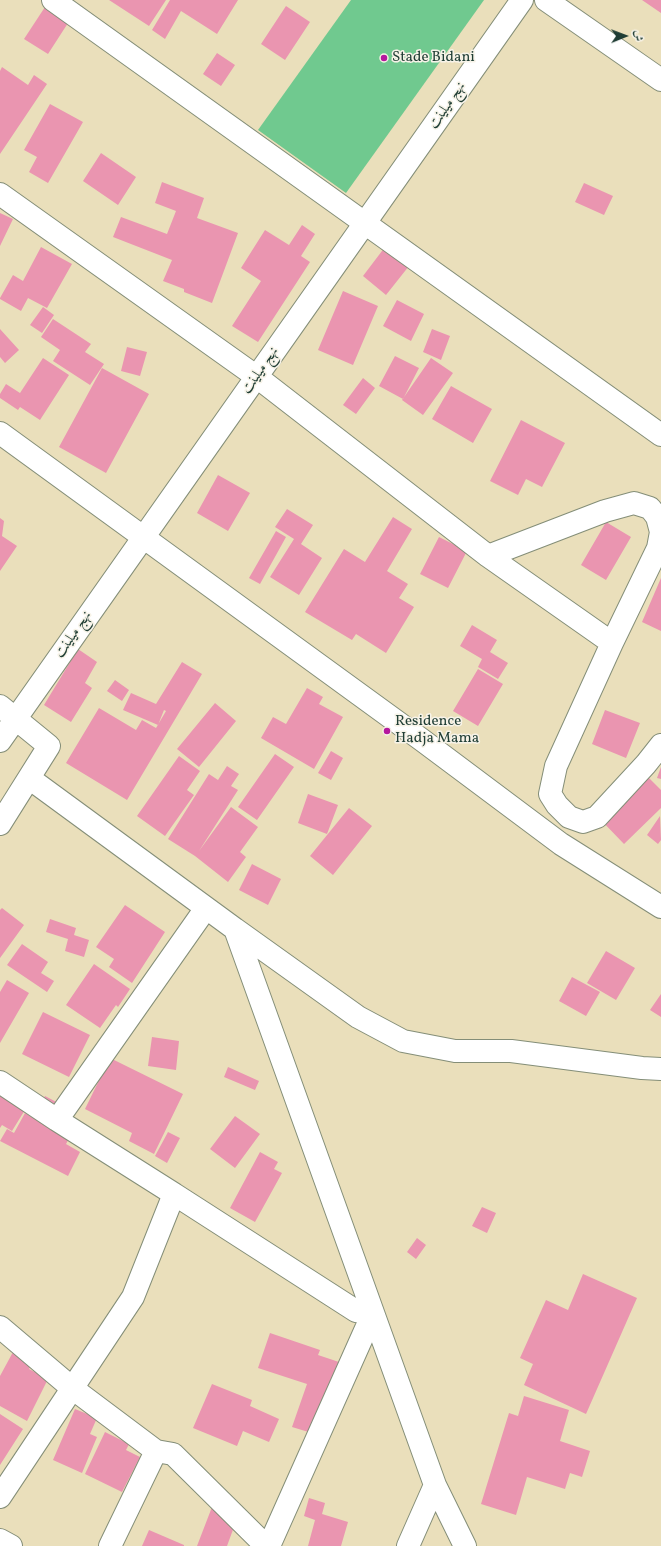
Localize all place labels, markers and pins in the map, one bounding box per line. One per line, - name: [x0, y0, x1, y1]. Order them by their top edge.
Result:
- place label: Stade Bidani: [392, 49, 475, 67]
- marker: Stade Bidani: [379, 53, 389, 63]
- place label: Residence Hadja Mama: [395, 713, 479, 748]
- marker: Residence Hadja Mama: [382, 726, 392, 736]

